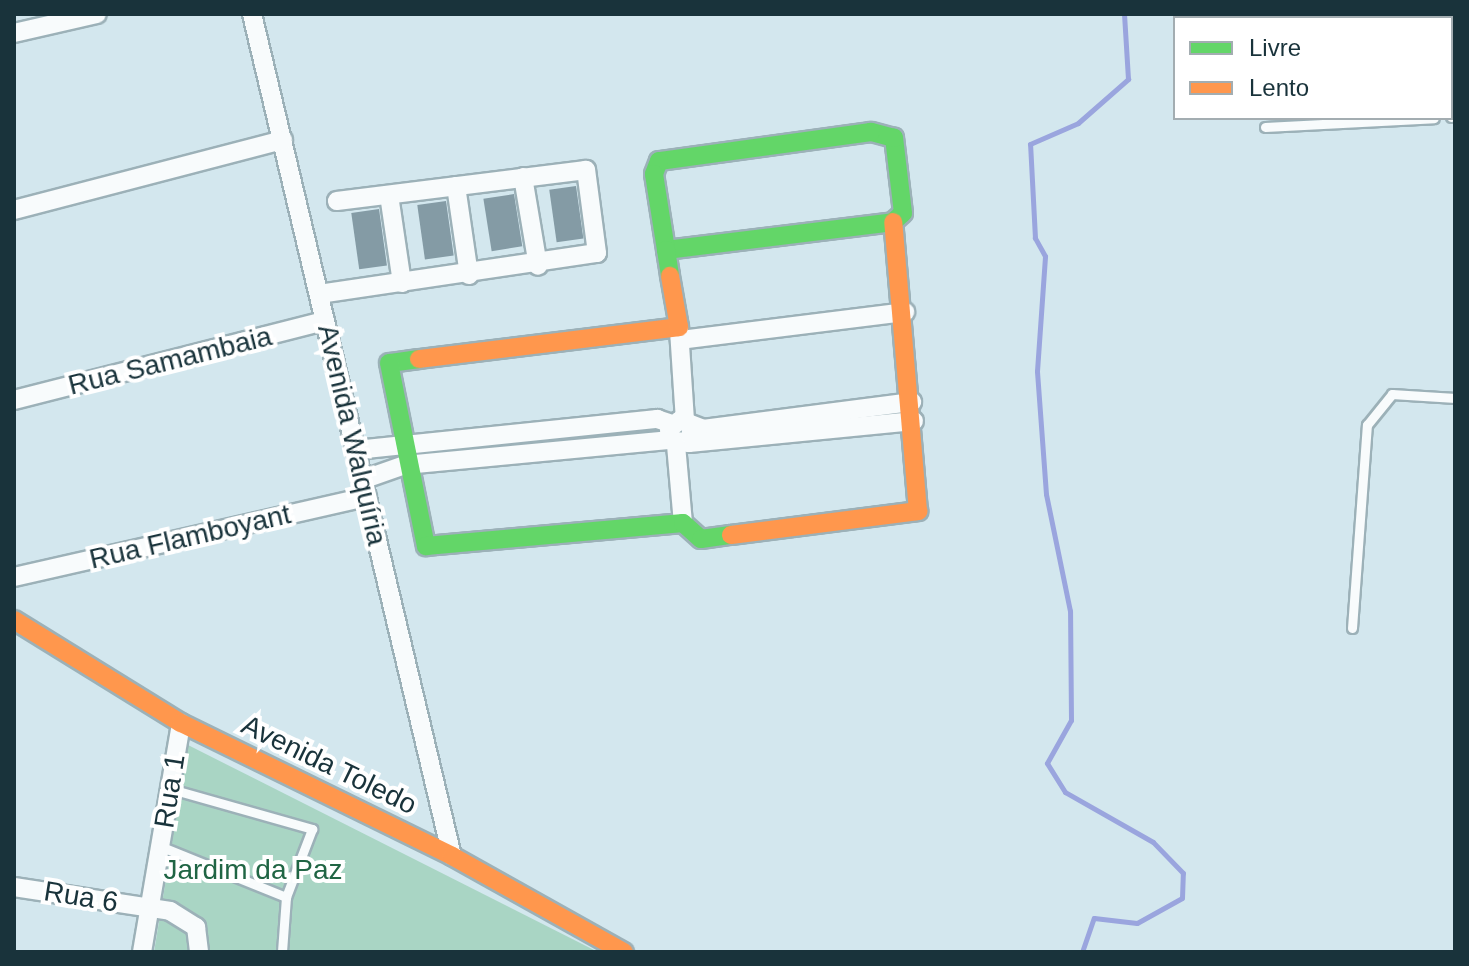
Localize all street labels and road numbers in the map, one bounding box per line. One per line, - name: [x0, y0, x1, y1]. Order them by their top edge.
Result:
- street label: Rua Samambaia: [65, 319, 275, 403]
- street label: Avenida Walquíria: [310, 321, 394, 549]
- street label: Rua Flamboyant: [86, 498, 294, 576]
- street label: Avenida Toledo: [236, 708, 422, 822]
- street label: Rua 1: [148, 751, 192, 831]
- street label: Rua 6: [41, 875, 121, 919]

